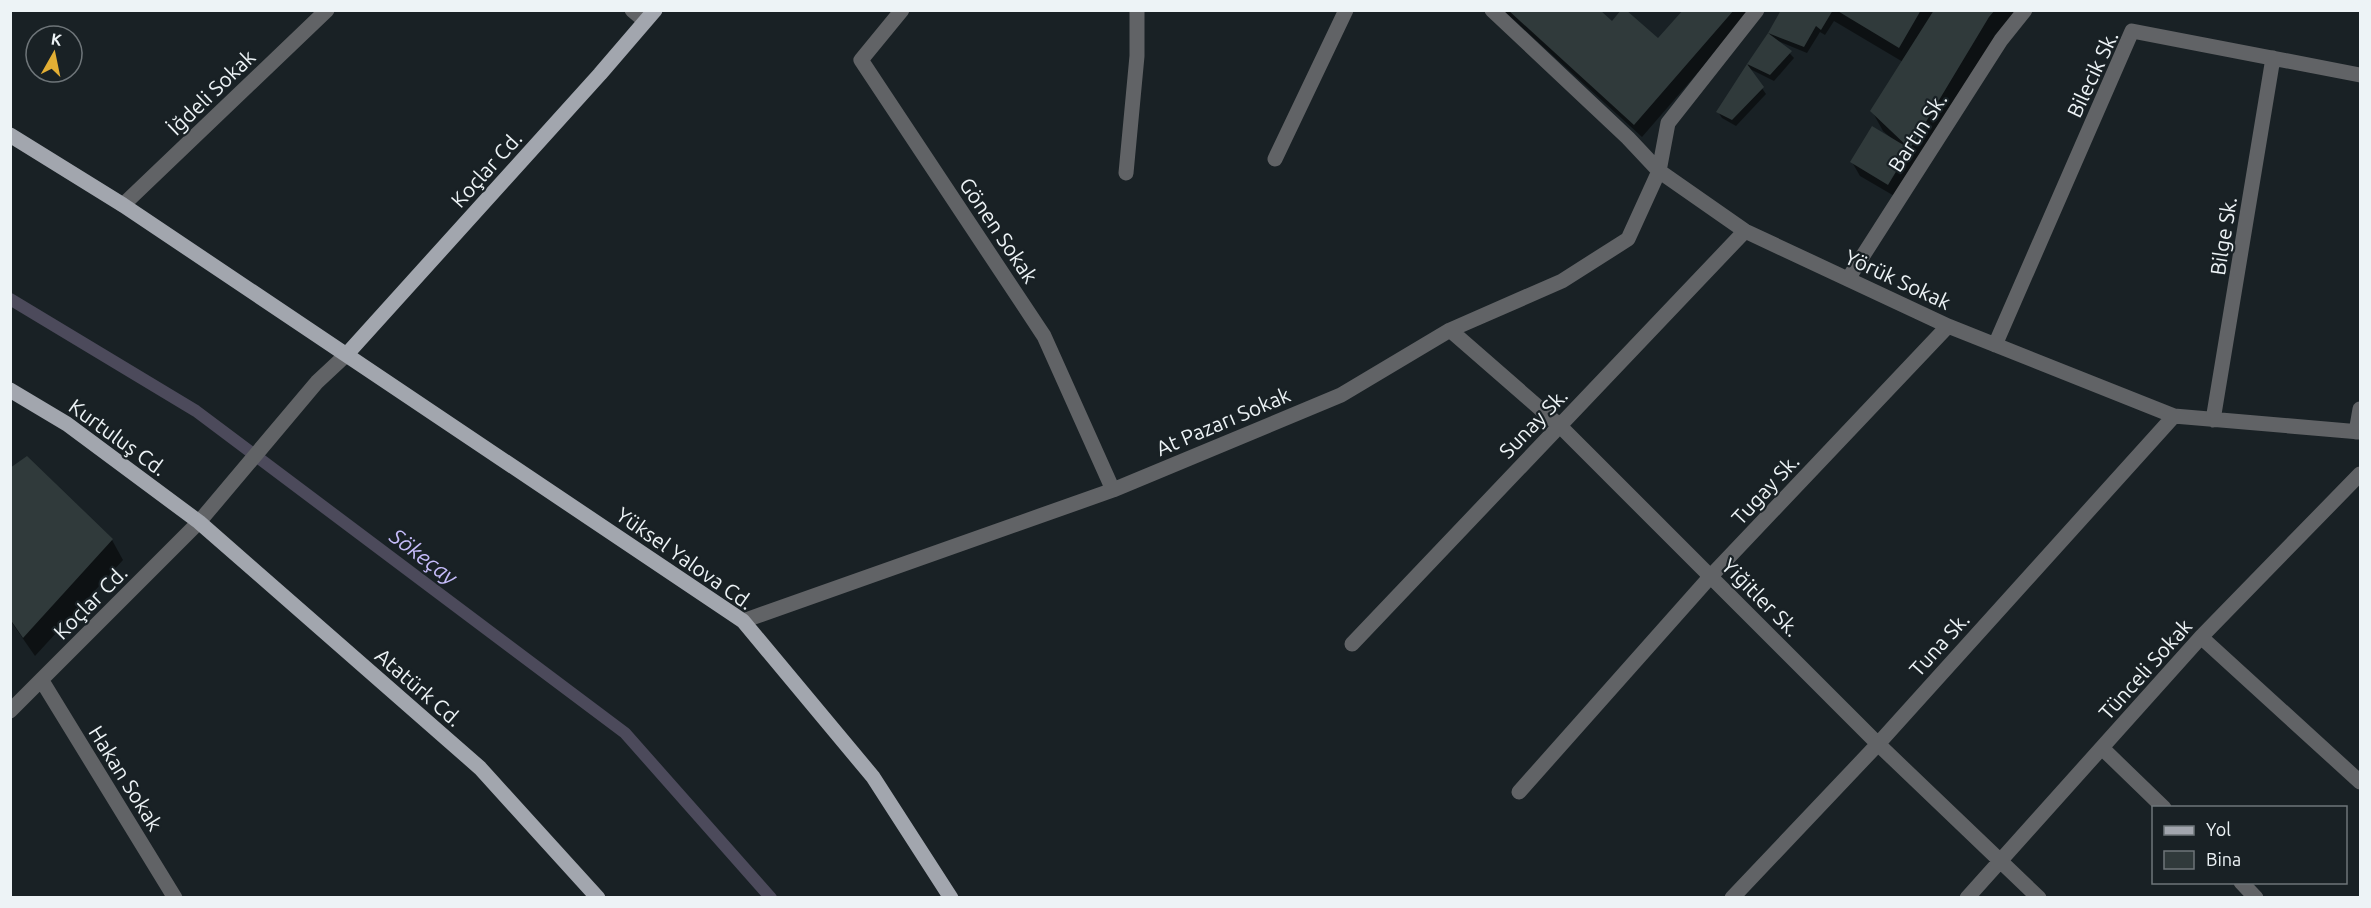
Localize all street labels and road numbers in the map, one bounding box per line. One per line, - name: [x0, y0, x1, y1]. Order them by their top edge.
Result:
- street label: Bilecik Sk.: [2062, 27, 2122, 121]
- street label: İğdeli Sokak: [162, 44, 260, 140]
- street label: Bartın Sk.: [1883, 88, 1951, 176]
- street label: Koçlar Cd.: [446, 126, 526, 212]
- street label: Gönen Sokak: [955, 173, 1043, 288]
- street label: Bilge Sk.: [2205, 195, 2241, 277]
- street label: Yörük Sokak: [1841, 244, 1955, 314]
- street label: At Pazarı Sokak: [1152, 382, 1294, 460]
- street label: Sunay Sk.: [1494, 383, 1572, 463]
- street label: Kurtuluş Cd.: [65, 394, 171, 480]
- street label: Tugay Sk.: [1726, 449, 1804, 529]
- street label: Yüksel Yalova Cd.: [612, 502, 758, 614]
- street label: Yiğitler Sk.: [1717, 553, 1805, 641]
- street label: Koçlar Cd.: [48, 560, 132, 644]
- street label: Tuna Sk.: [1904, 607, 1974, 681]
- street label: Tünceli Sokak: [2094, 613, 2197, 724]
- street label: Atatürk Cd.: [371, 643, 467, 731]
- street label: Hakan Sokak: [84, 721, 168, 835]

